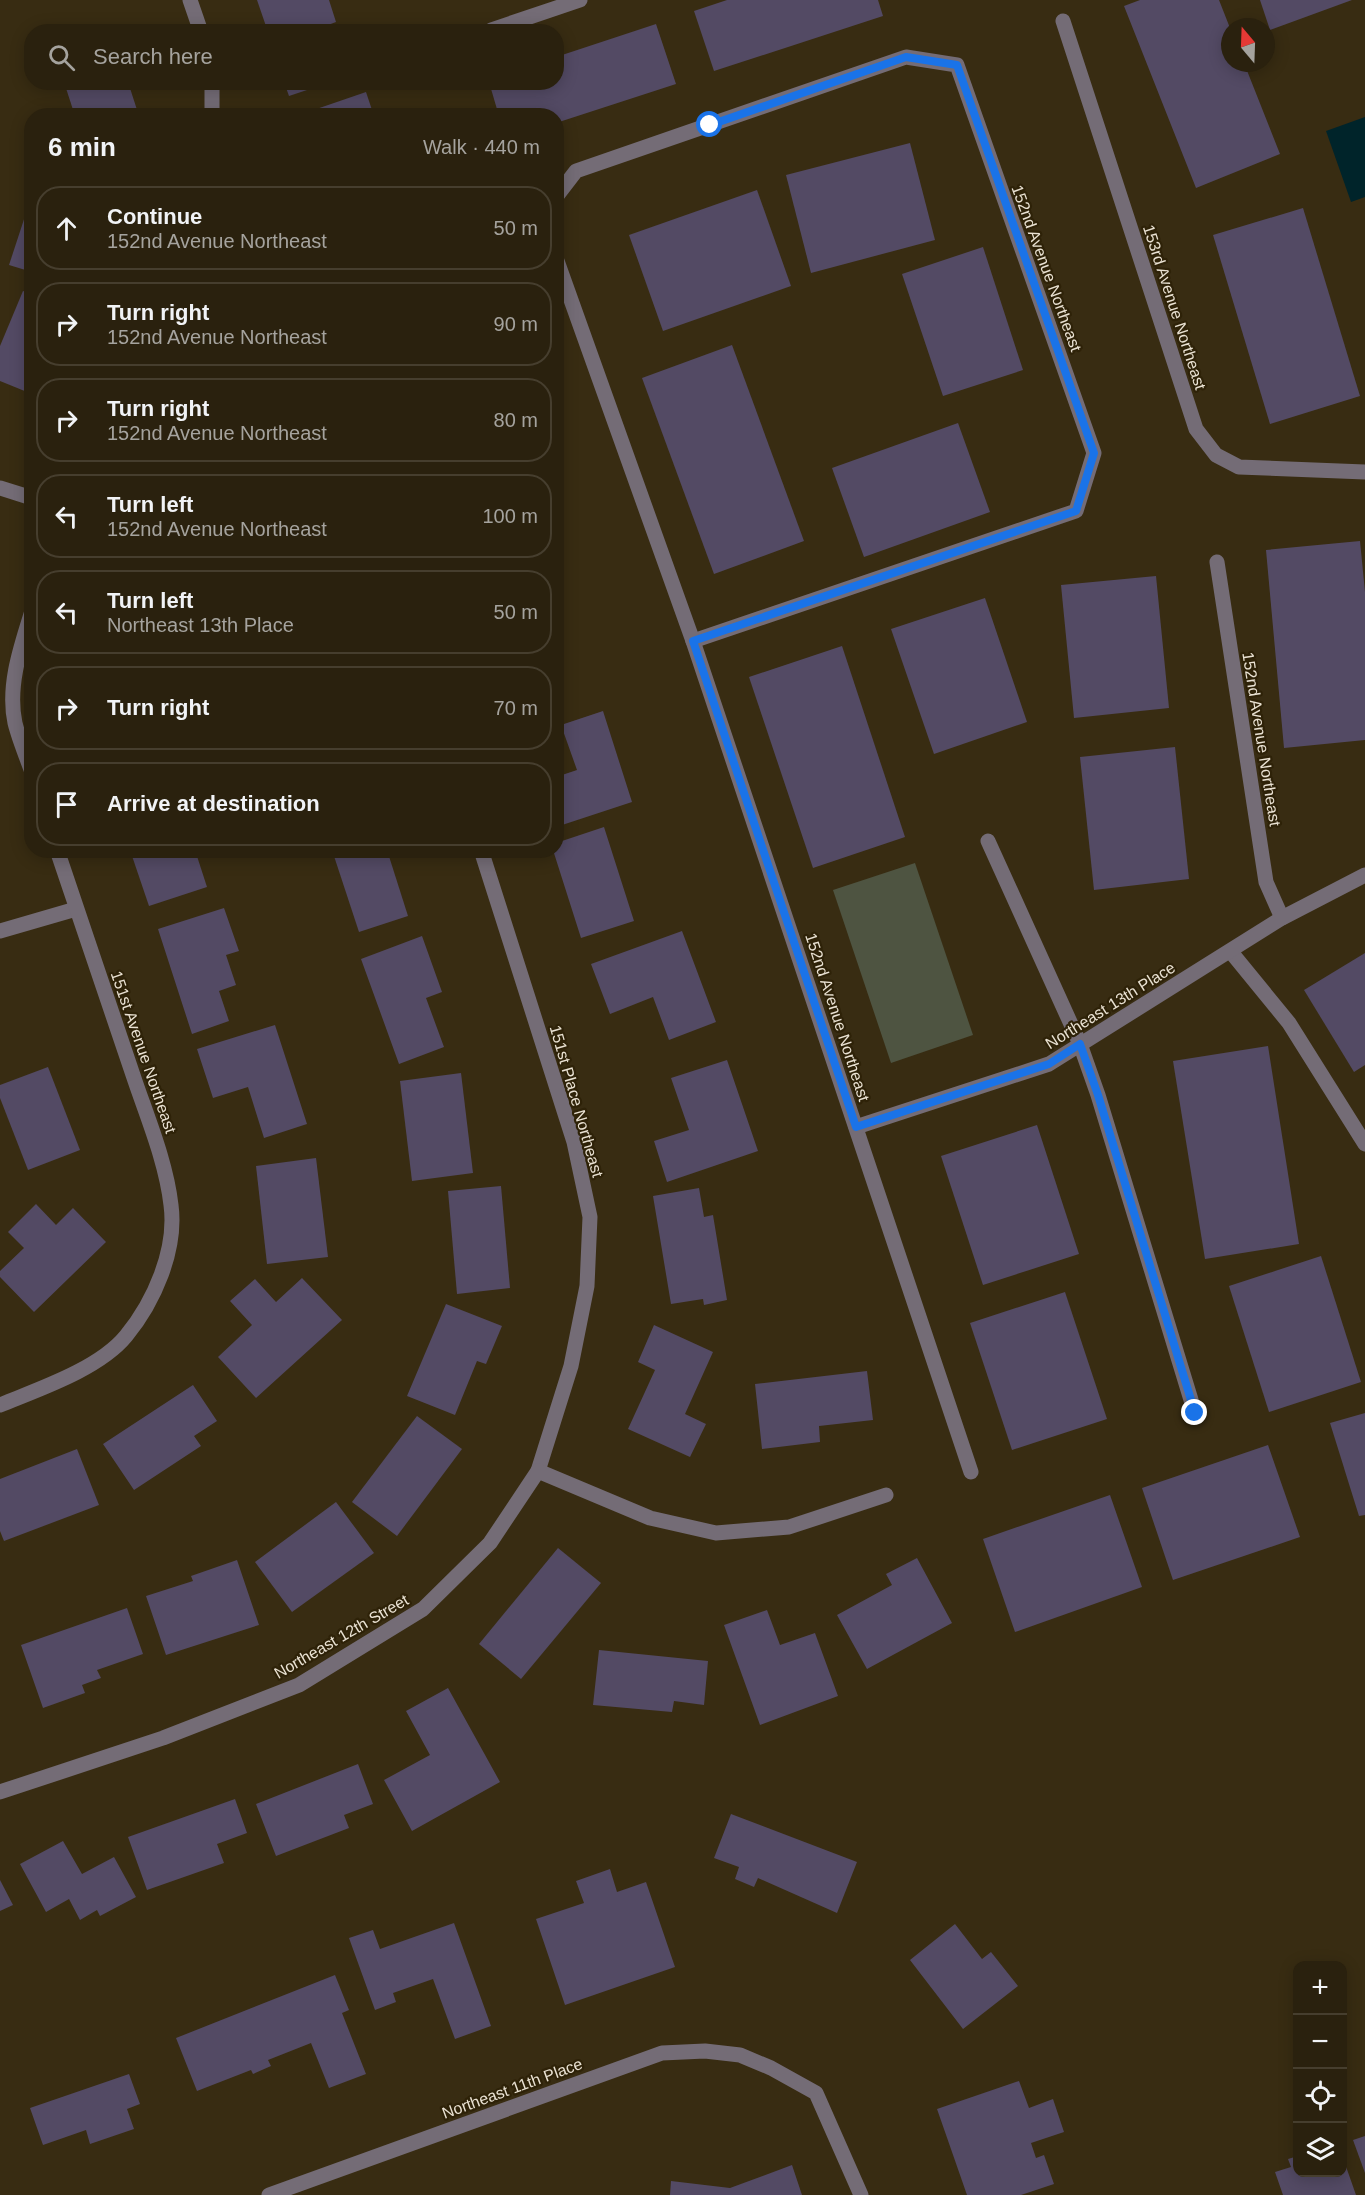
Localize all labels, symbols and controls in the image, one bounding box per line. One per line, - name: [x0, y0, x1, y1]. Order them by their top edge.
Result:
- north arrow: [1221, 18, 1275, 72]
- search box: [24, 24, 564, 90]
- icon: search: [45, 41, 78, 74]
- text: Search here: [93, 44, 213, 69]
- route start: [696, 111, 722, 137]
- text: 6 min: [48, 132, 116, 162]
- text: Walk · 440 m: [423, 136, 540, 158]
- street label: 152nd Avenue Northeast: [1008, 183, 1085, 354]
- text: Continue: [107, 204, 202, 229]
- icon: ahead: [50, 212, 83, 245]
- text: 50 m: [494, 217, 538, 239]
- street label: 153rd Avenue Northeast: [1140, 223, 1209, 392]
- text: 152nd Avenue Northeast: [107, 230, 327, 252]
- text: Turn right: [107, 300, 209, 325]
- icon: right: [50, 308, 83, 341]
- text: 90 m: [494, 313, 538, 335]
- text: 152nd Avenue Northeast: [107, 326, 327, 348]
- text: Turn right: [107, 396, 209, 421]
- icon: right: [50, 404, 83, 437]
- text: 80 m: [494, 409, 538, 431]
- text: 152nd Avenue Northeast: [107, 422, 327, 444]
- text: Turn left: [107, 492, 193, 517]
- icon: left: [50, 500, 83, 533]
- text: 100 m: [482, 505, 538, 527]
- text: 152nd Avenue Northeast: [107, 518, 327, 540]
- text: Turn left: [107, 588, 193, 613]
- icon: left: [50, 596, 83, 629]
- text: 50 m: [494, 601, 538, 623]
- text: Northeast 13th Place: [107, 614, 294, 636]
- street label: 152nd Avenue Northeast: [1239, 651, 1284, 828]
- icon: right: [50, 692, 83, 725]
- text: Turn right: [107, 695, 209, 720]
- text: 70 m: [494, 697, 538, 719]
- icon: arrive: [50, 788, 83, 821]
- text: Arrive at destination: [107, 791, 320, 816]
- street label: 152nd Avenue Northeast: [802, 931, 873, 1104]
- street label: Northeast 13th Place: [1042, 959, 1178, 1052]
- street label: 151st Avenue Northeast: [108, 969, 179, 1136]
- street label: 151st Place Northeast: [547, 1023, 607, 1180]
- route end: [1181, 1399, 1207, 1425]
- street label: Northeast 12th Street: [271, 1591, 412, 1682]
- map controls: [1293, 1961, 1347, 2177]
- button: +: [1293, 1961, 1347, 2015]
- button: −: [1293, 2015, 1347, 2069]
- street label: Northeast 11th Place: [440, 2055, 585, 2122]
- button: locate: [1293, 2069, 1347, 2123]
- button: layers: [1293, 2123, 1347, 2177]

